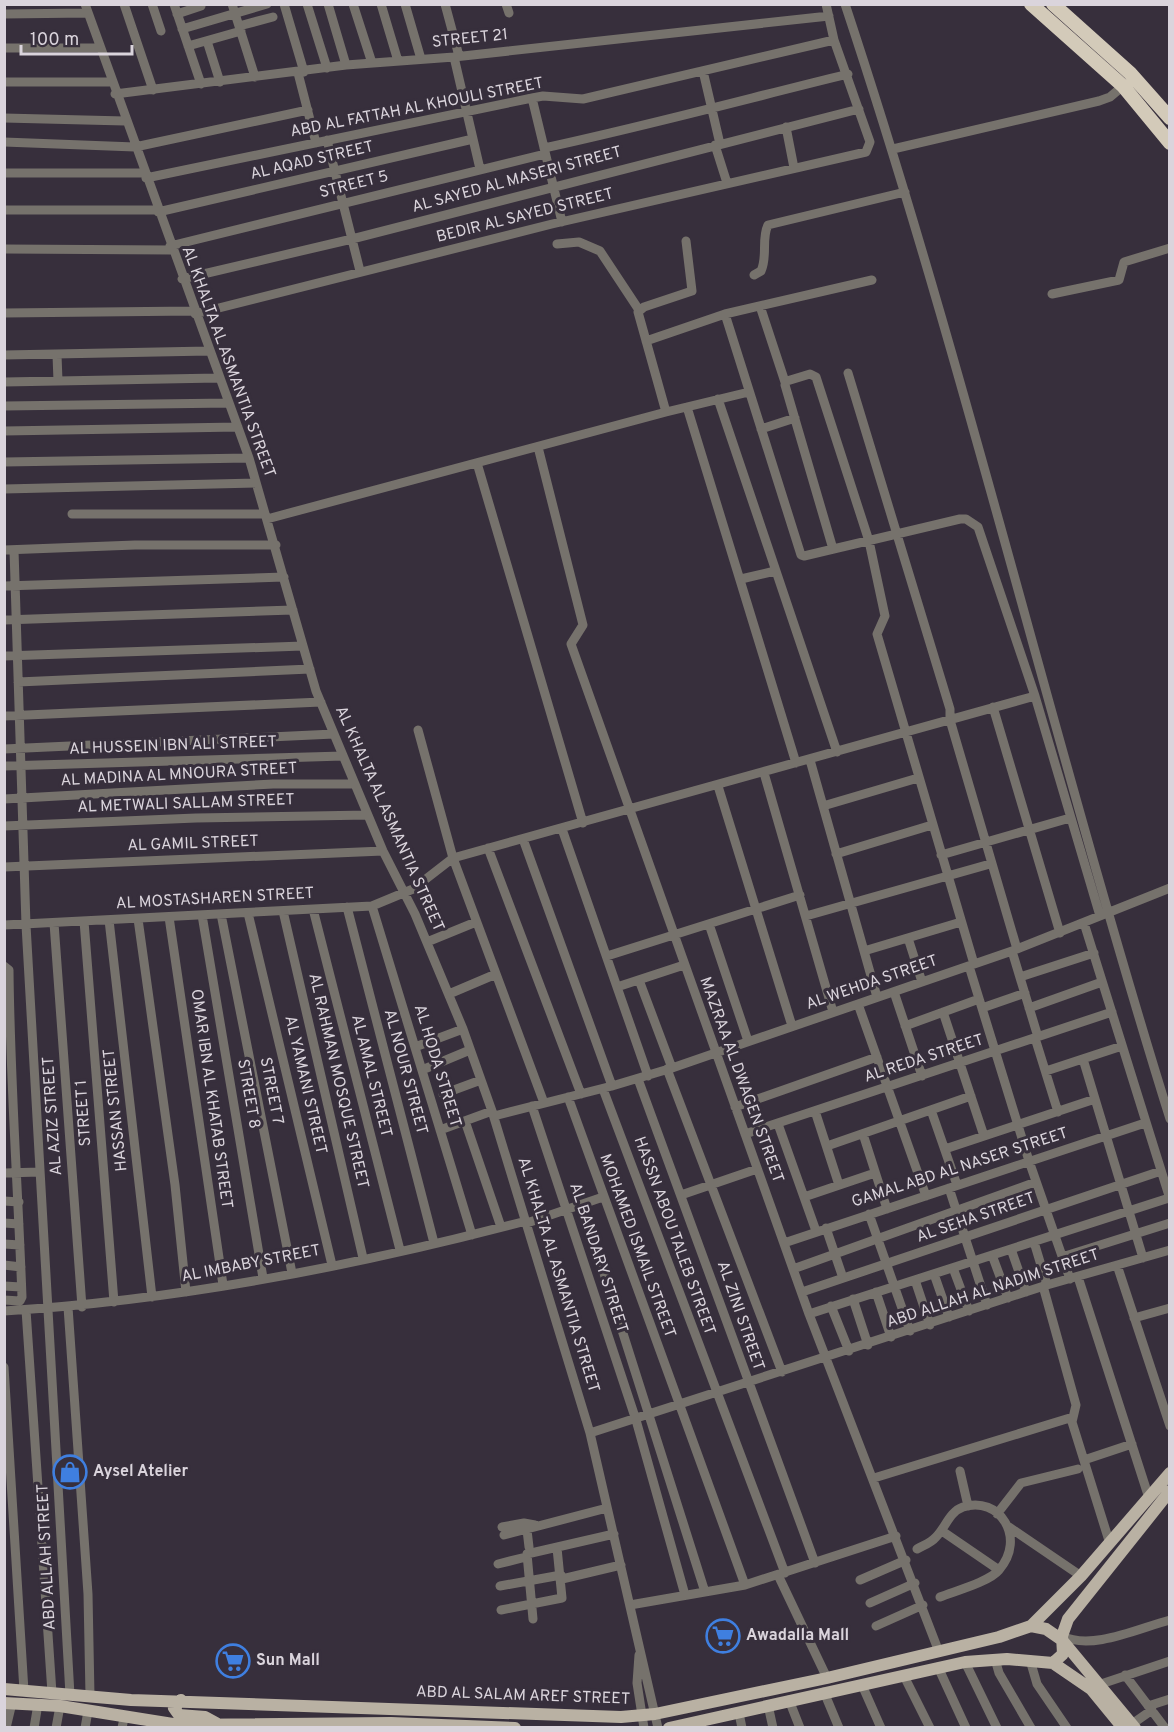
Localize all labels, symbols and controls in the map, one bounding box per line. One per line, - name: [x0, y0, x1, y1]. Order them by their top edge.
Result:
- scale bar: [21, 18, 132, 56]
- street label: STREET 21: [431, 25, 509, 53]
- text: 100 m: [30, 29, 79, 52]
- street label: ABD AL FATTAH AL KHOULI STREET: [289, 74, 545, 142]
- street label: AL AQAD STREET: [248, 137, 376, 185]
- street label: AL SAYED AL MASERI STREET: [410, 142, 624, 218]
- street label: STREET 5: [317, 167, 391, 203]
- street label: BEDIR AL SAYED STREET: [434, 184, 616, 248]
- street label: AL KHALTA AL ASMANTIA STREET: [177, 243, 279, 481]
- street label: AL KHALTA AL ASMANTIA STREET: [330, 703, 448, 935]
- street label: AL HUSSEIN IBN ALI STREET: [69, 732, 277, 760]
- street label: AL MADINA AL MNOURA STREET: [60, 759, 298, 791]
- street label: AL METWALI SALLAM STREET: [77, 790, 295, 818]
- street label: AL GAMIL STREET: [127, 832, 259, 856]
- street label: AL MOSTASHAREN STREET: [115, 884, 315, 914]
- street label: AL WEHDA STREET: [803, 951, 941, 1015]
- street label: AL RAHMAN MOSQUE STREET: [303, 971, 373, 1191]
- street label: MAZRAA AL DWAGEN STREET: [694, 974, 788, 1186]
- street label: OMAR IBN AL KHATAB STREET: [186, 988, 236, 1210]
- street label: AL HODA STREET: [409, 1002, 465, 1130]
- street label: AL NOUR STREET: [379, 1007, 431, 1137]
- street label: AL AMAL STREET: [346, 1013, 396, 1139]
- street label: AL YAMANI STREET: [279, 1014, 331, 1156]
- street label: AL REDA STREET: [862, 1030, 986, 1088]
- street label: HASSAN STREET: [100, 1048, 132, 1172]
- street label: AL AZIZ STREET: [39, 1056, 67, 1176]
- street label: STREET 7: [255, 1056, 287, 1126]
- street label: STREET 8: [232, 1058, 264, 1130]
- street label: STREET 1: [72, 1079, 96, 1147]
- street label: GAMAL ABD AL NASER STREET: [849, 1123, 1071, 1213]
- street label: HASSN ABOU TALEB STREET: [629, 1134, 719, 1338]
- street label: MOHAMED ISMAIL STREET: [594, 1151, 680, 1341]
- street label: AL KHALTA AL ASMANTIA STREET: [513, 1155, 603, 1395]
- street label: AL BANDARY STREET: [564, 1180, 632, 1336]
- street label: AL SEHA STREET: [914, 1188, 1038, 1248]
- street label: AL IMBABY STREET: [180, 1241, 322, 1287]
- street label: ABD ALLAH AL NADIM STREET: [884, 1245, 1102, 1333]
- street label: AL ZINI STREET: [712, 1258, 768, 1374]
- shop icon: Aysel Atelier: [52, 1454, 88, 1490]
- place label: Aysel Atelier: [93, 1462, 189, 1482]
- street label: ABD ALLAH STREET: [33, 1483, 61, 1631]
- supermarket icon: Awadalla Mall: [705, 1618, 741, 1654]
- place label: Awadalla Mall: [746, 1626, 849, 1646]
- supermarket icon: Sun Mall: [215, 1643, 251, 1679]
- place label: Sun Mall: [256, 1651, 320, 1671]
- street label: ABD AL SALAM AREF STREET: [416, 1682, 630, 1710]

